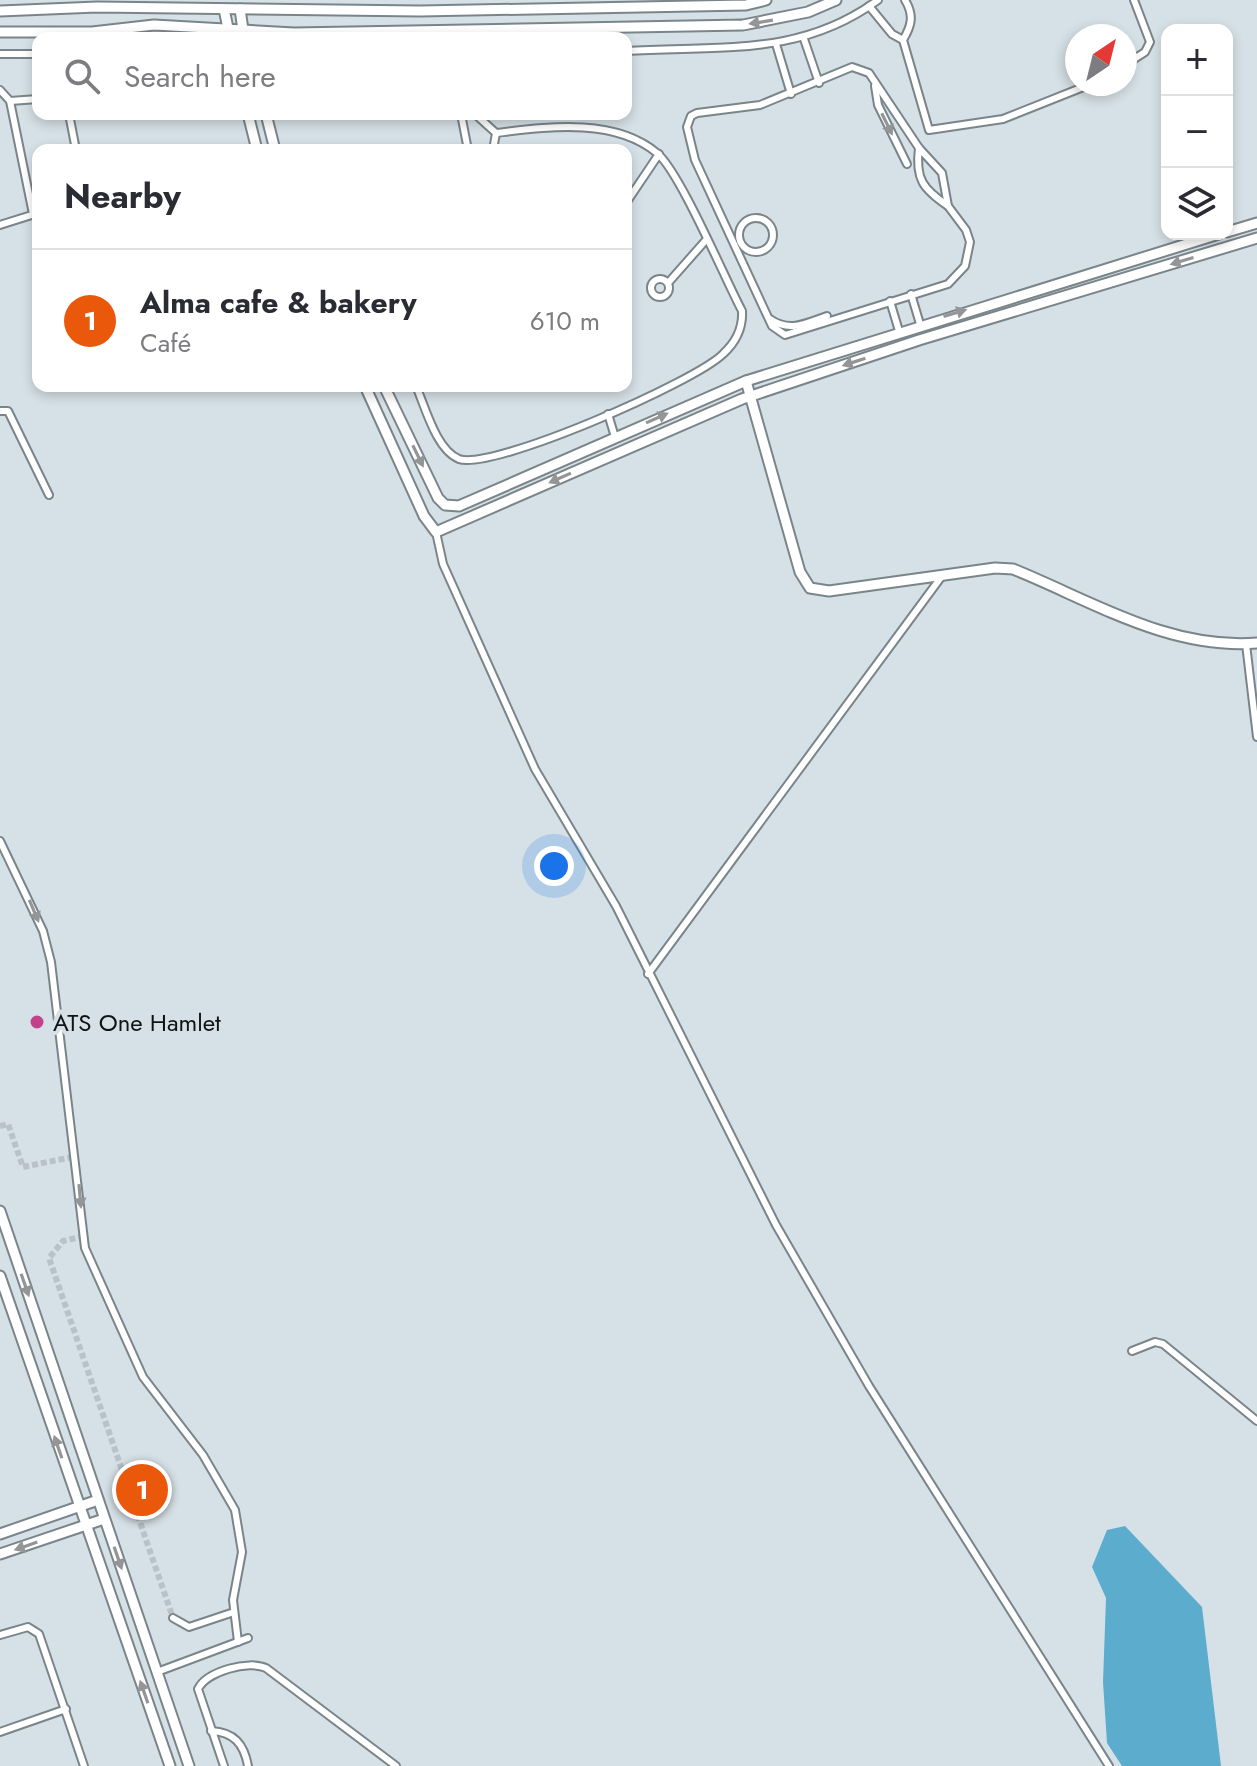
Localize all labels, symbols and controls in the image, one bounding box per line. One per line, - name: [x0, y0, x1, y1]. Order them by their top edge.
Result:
- one-way arrow: [749, 16, 774, 29]
- north arrow: [1065, 24, 1137, 96]
- map controls: [1161, 24, 1233, 240]
- button: +: [1161, 24, 1233, 96]
- search box: [32, 32, 632, 120]
- icon: search: [60, 54, 104, 98]
- text: Search here: [124, 55, 276, 98]
- button: −: [1161, 96, 1233, 168]
- one-way arrow: [880, 113, 894, 136]
- button: layers: [1161, 168, 1233, 240]
- text: Nearby: [64, 172, 181, 221]
- one-way arrow: [1170, 255, 1194, 268]
- text: Alma cafe & bakery: [140, 281, 417, 324]
- text: 1: [83, 302, 97, 340]
- text: 610 m: [530, 302, 600, 340]
- one-way arrow: [944, 306, 968, 319]
- text: Café: [140, 324, 191, 362]
- one-way arrow: [841, 356, 865, 368]
- one-way arrow: [645, 411, 669, 424]
- one-way arrow: [411, 445, 425, 468]
- one-way arrow: [548, 472, 572, 485]
- your location: [534, 846, 574, 886]
- one-way arrow: [27, 899, 40, 923]
- place label: ATS One Hamlet: [53, 1005, 221, 1040]
- marker: ATS One Hamlet: [28, 1013, 46, 1031]
- one-way arrow: [74, 1184, 87, 1209]
- one-way arrow: [20, 1273, 32, 1297]
- one-way arrow: [52, 1435, 64, 1459]
- pin: 1: [116, 1460, 168, 1520]
- one-way arrow: [13, 1540, 37, 1552]
- one-way arrow: [112, 1546, 124, 1570]
- one-way arrow: [138, 1680, 150, 1704]

